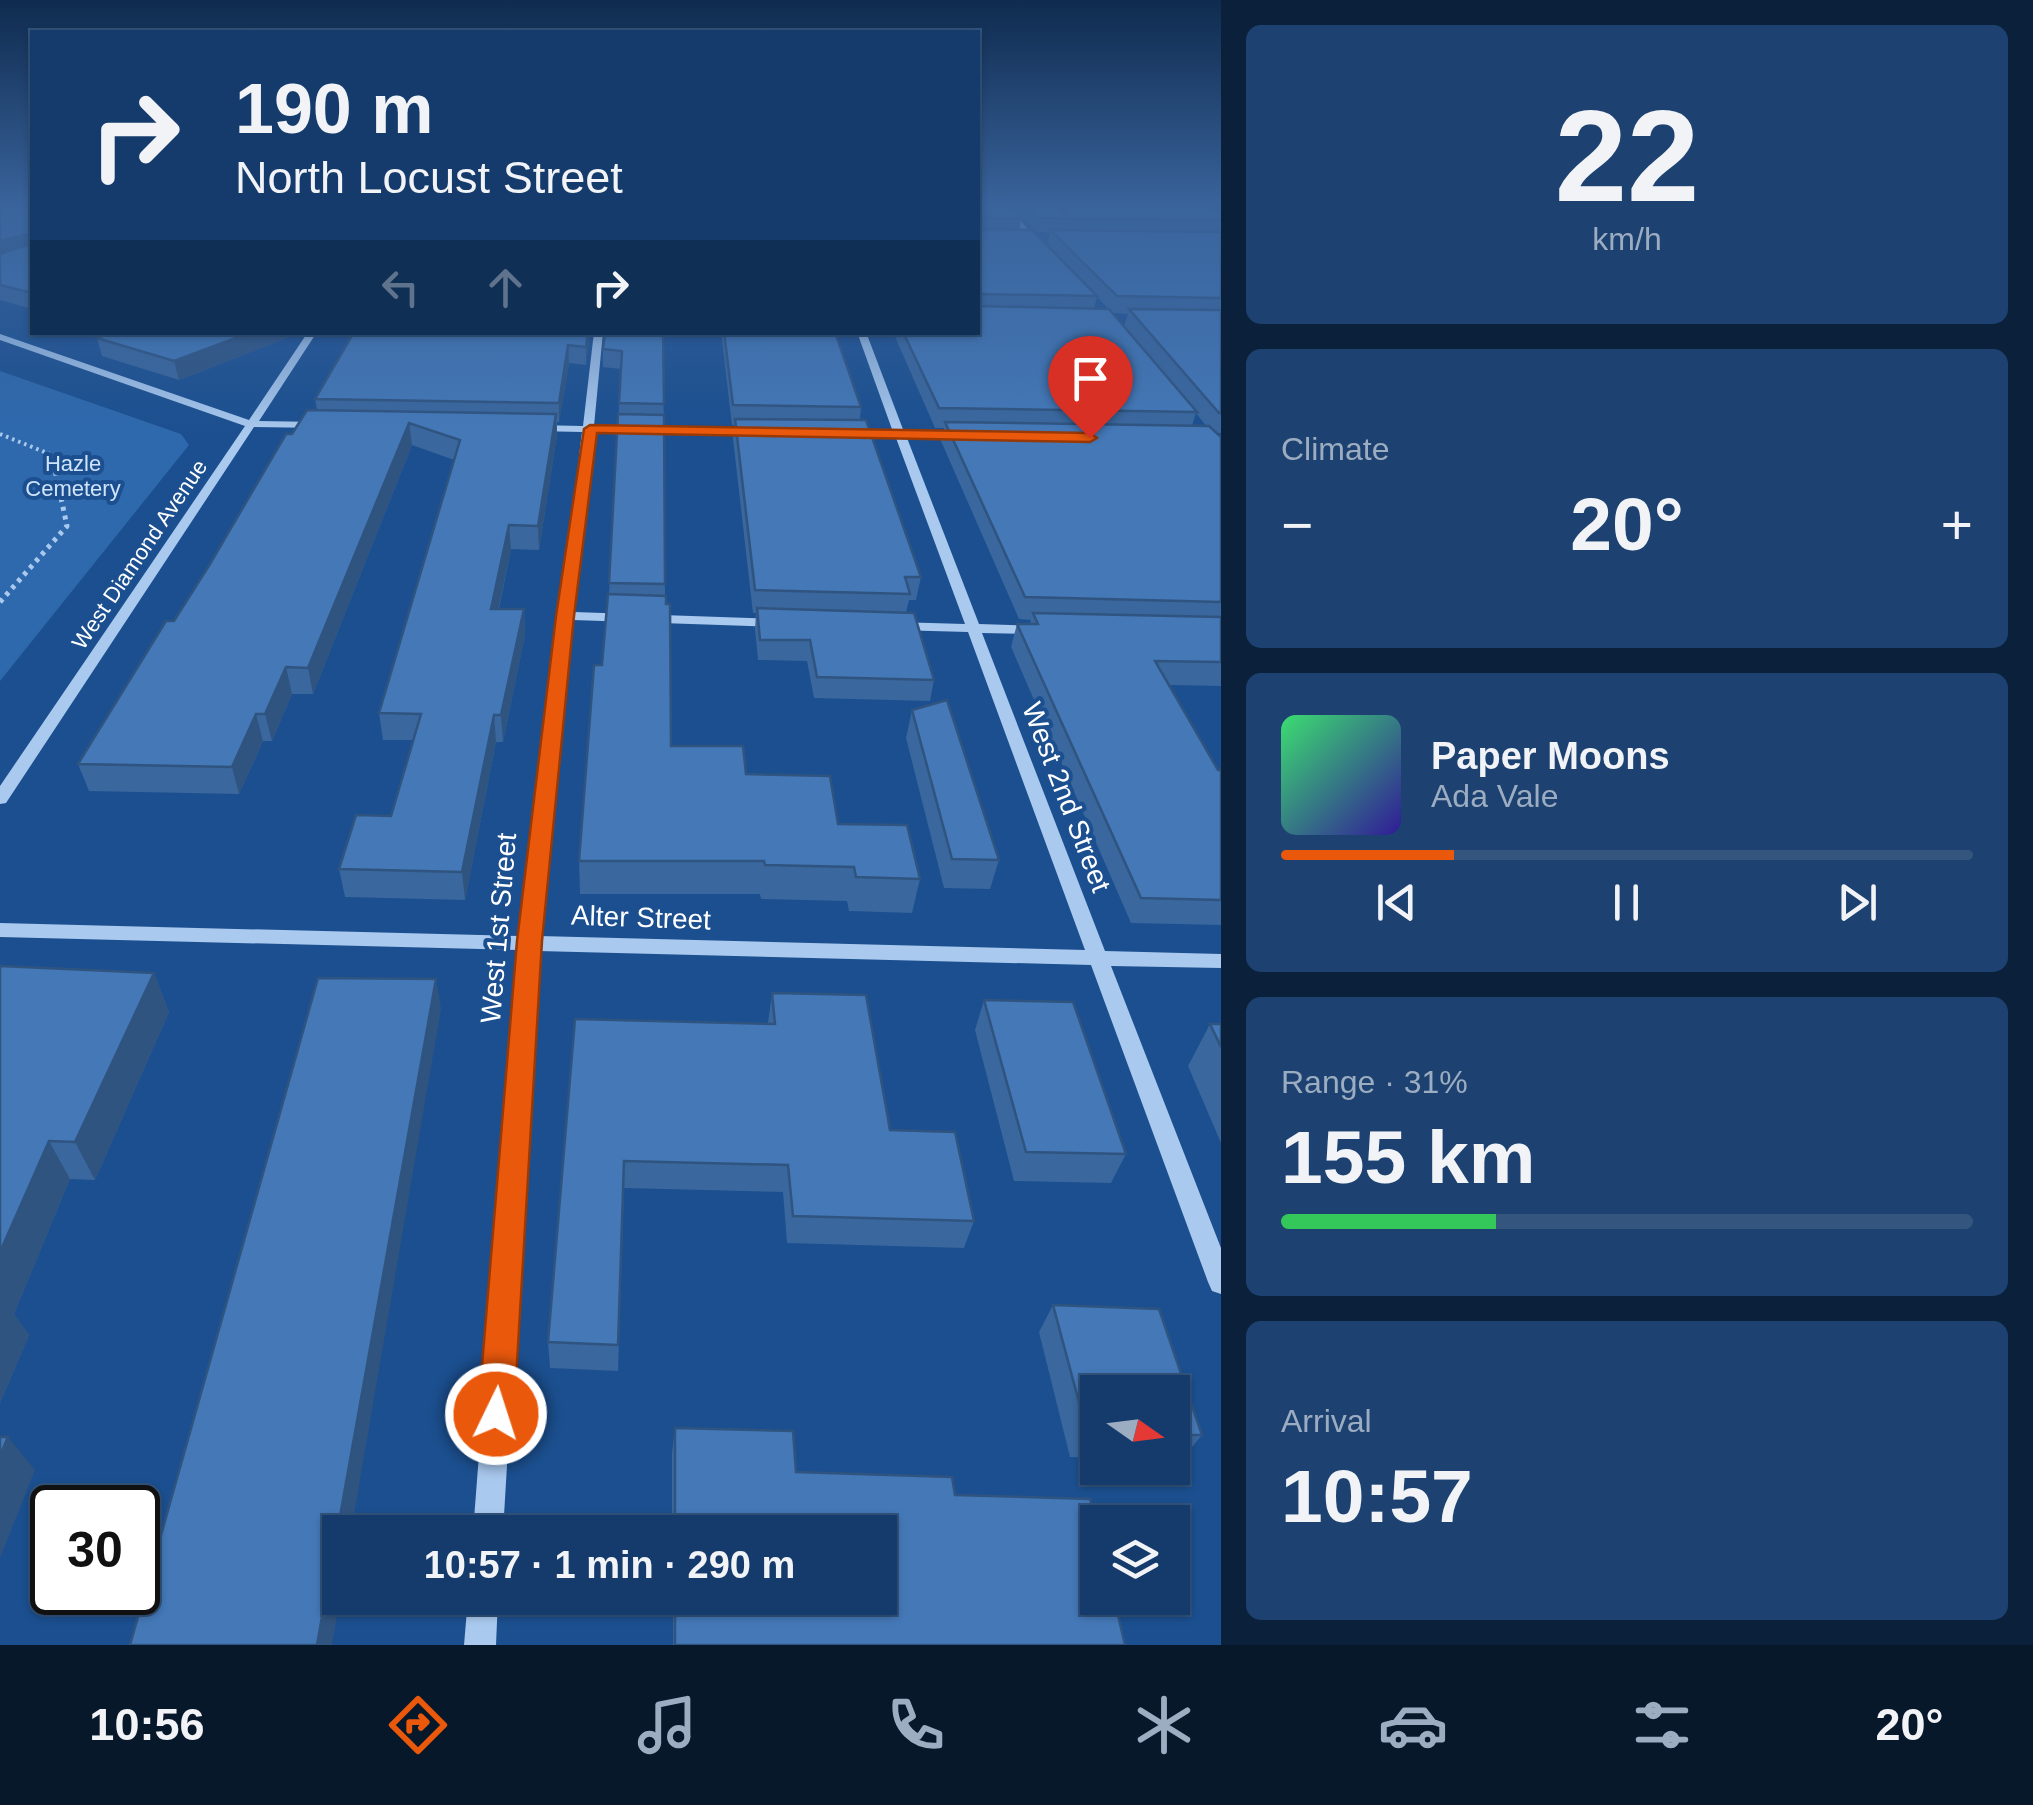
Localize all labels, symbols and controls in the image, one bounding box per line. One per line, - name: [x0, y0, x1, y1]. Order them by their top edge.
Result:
- icon: right: [70, 70, 200, 200]
- text: 190 m: [235, 70, 433, 148]
- text: 22: [1555, 83, 1699, 229]
- text: North Locust Street: [235, 152, 623, 203]
- text: km/h: [1592, 221, 1662, 257]
- icon: left: [373, 260, 428, 315]
- icon: ahead: [478, 260, 533, 315]
- icon: right: [583, 260, 638, 315]
- pin: [1048, 336, 1133, 439]
- icon: arrive: [1063, 351, 1118, 406]
- text: Climate: [1281, 431, 1389, 467]
- park label: Hazle Cemetery: [25, 451, 121, 501]
- street label: West Diamond Avenue: [67, 455, 212, 654]
- text: 20°: [1570, 482, 1684, 566]
- text: −: [1281, 494, 1313, 556]
- text: +: [1941, 494, 1973, 556]
- street label: West 2nd Street: [1016, 698, 1117, 896]
- text: Paper Moons: [1431, 735, 1670, 777]
- text: Ada Vale: [1431, 778, 1559, 814]
- street label: West 1st Street: [475, 831, 522, 1024]
- icon: previous: [1369, 875, 1424, 930]
- icon: pause: [1599, 875, 1654, 930]
- icon: next: [1830, 875, 1885, 930]
- street label: Alter Street: [570, 900, 712, 935]
- text: Range · 31%: [1281, 1064, 1468, 1100]
- text: 155 km: [1281, 1115, 1535, 1199]
- position arrow: [444, 1362, 548, 1466]
- north arrow: [1080, 1375, 1190, 1485]
- map controls: [1080, 1375, 1190, 1615]
- text: Arrival: [1281, 1403, 1372, 1439]
- text: 10:57: [1281, 1454, 1473, 1538]
- speed limit sign: 30: [30, 1485, 160, 1615]
- button: layers: [1080, 1505, 1190, 1615]
- text: 10:57 · 1 min · 290 m: [424, 1544, 795, 1586]
- icon: directions: [383, 1690, 453, 1760]
- icon: music: [632, 1690, 702, 1760]
- icon: phone: [881, 1690, 951, 1760]
- icon: climate: [1129, 1690, 1199, 1760]
- icon: car: [1378, 1690, 1448, 1760]
- icon: filters: [1627, 1690, 1697, 1760]
- text: 10:56: [89, 1699, 204, 1750]
- text: 20°: [1875, 1699, 1944, 1750]

